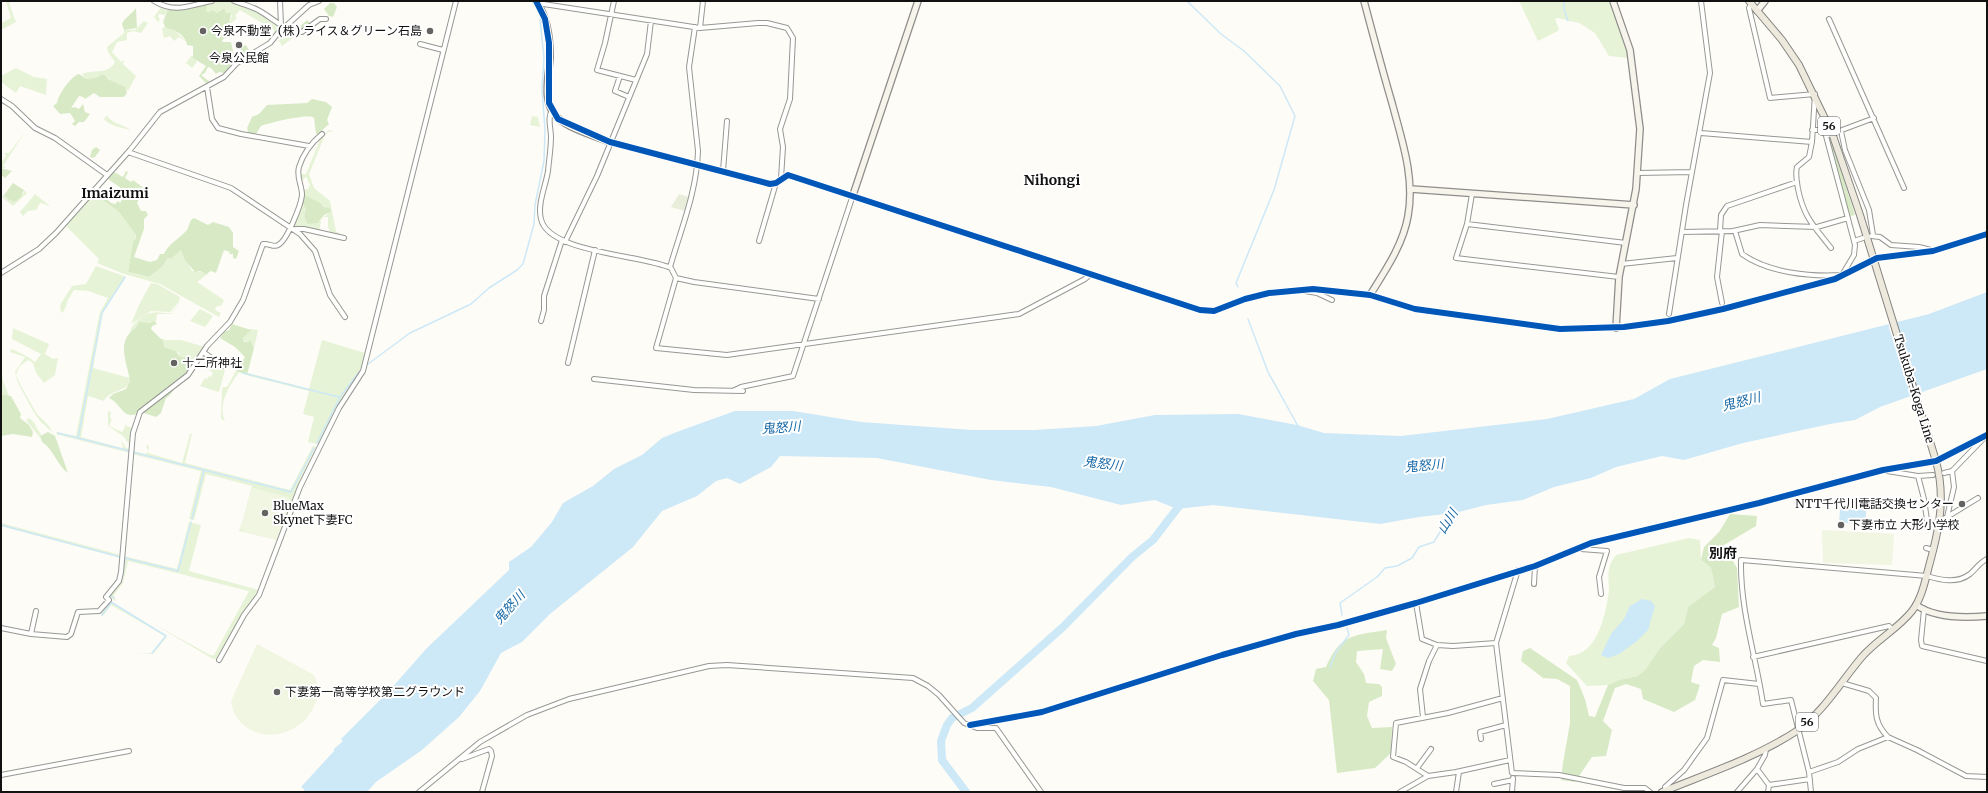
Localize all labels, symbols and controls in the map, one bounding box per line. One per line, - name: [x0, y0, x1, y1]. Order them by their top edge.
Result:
- place label: 今泉不動堂: [211, 23, 271, 38]
- place label: (株) ライス＆グリーン石島: [278, 23, 422, 38]
- marker: 今泉不動堂: [198, 26, 208, 36]
- marker: (株) ライス＆グリーン石島: [425, 26, 435, 36]
- marker: 今泉公民館: [234, 40, 244, 50]
- place label: 今泉公民館: [209, 50, 269, 65]
- road number: 56: [1818, 117, 1840, 135]
- district label: Nihongi: [1024, 171, 1080, 189]
- district label: Imaizumi: [81, 184, 149, 202]
- street label: Tsukuba-Koga Line: [1891, 333, 1938, 445]
- place label: 十二所神社: [182, 355, 242, 370]
- marker: 十二所神社: [169, 358, 179, 368]
- water label: 鬼怒川: [1720, 388, 1764, 414]
- water label: 鬼怒川: [761, 418, 803, 437]
- water label: 鬼怒川: [1083, 453, 1125, 475]
- water label: 鬼怒川: [1404, 455, 1446, 476]
- place label: NTT千代川電話交換センター: [1795, 496, 1954, 511]
- place label: BlueMax Skynet下妻FC: [273, 498, 353, 527]
- marker: NTT千代川電話交換センター: [1957, 499, 1967, 509]
- water label: 山川: [1433, 504, 1463, 537]
- marker: BlueMax Skynet下妻FC: [260, 508, 270, 518]
- place label: 下妻市立 大形小学校: [1849, 517, 1960, 532]
- marker: 下妻市立 大形小学校: [1836, 520, 1846, 530]
- district label: 別府: [1709, 544, 1737, 562]
- water label: 鬼怒川: [490, 586, 530, 628]
- place label: 下妻第一高等学校第二グラウンド: [285, 684, 465, 699]
- marker: 下妻第一高等学校第二グラウンド: [272, 687, 282, 697]
- road number: 56: [1796, 713, 1818, 731]

